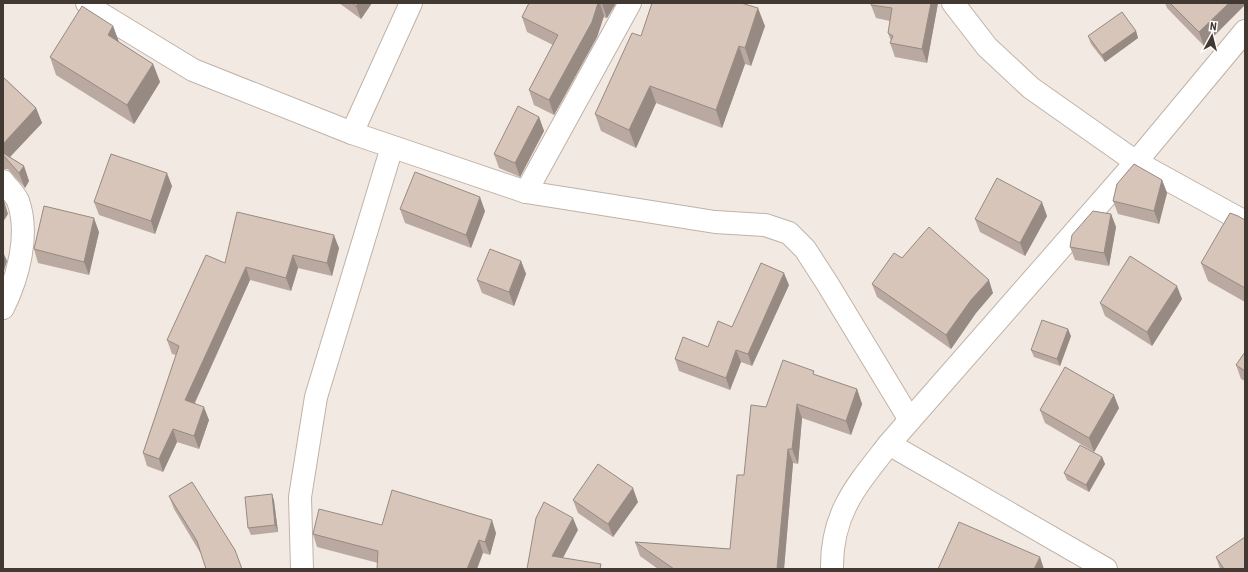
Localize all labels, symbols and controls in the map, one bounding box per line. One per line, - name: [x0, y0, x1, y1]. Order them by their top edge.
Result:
- north arrow: [1192, 16, 1232, 56]
- text: N: [1209, 20, 1218, 33]

